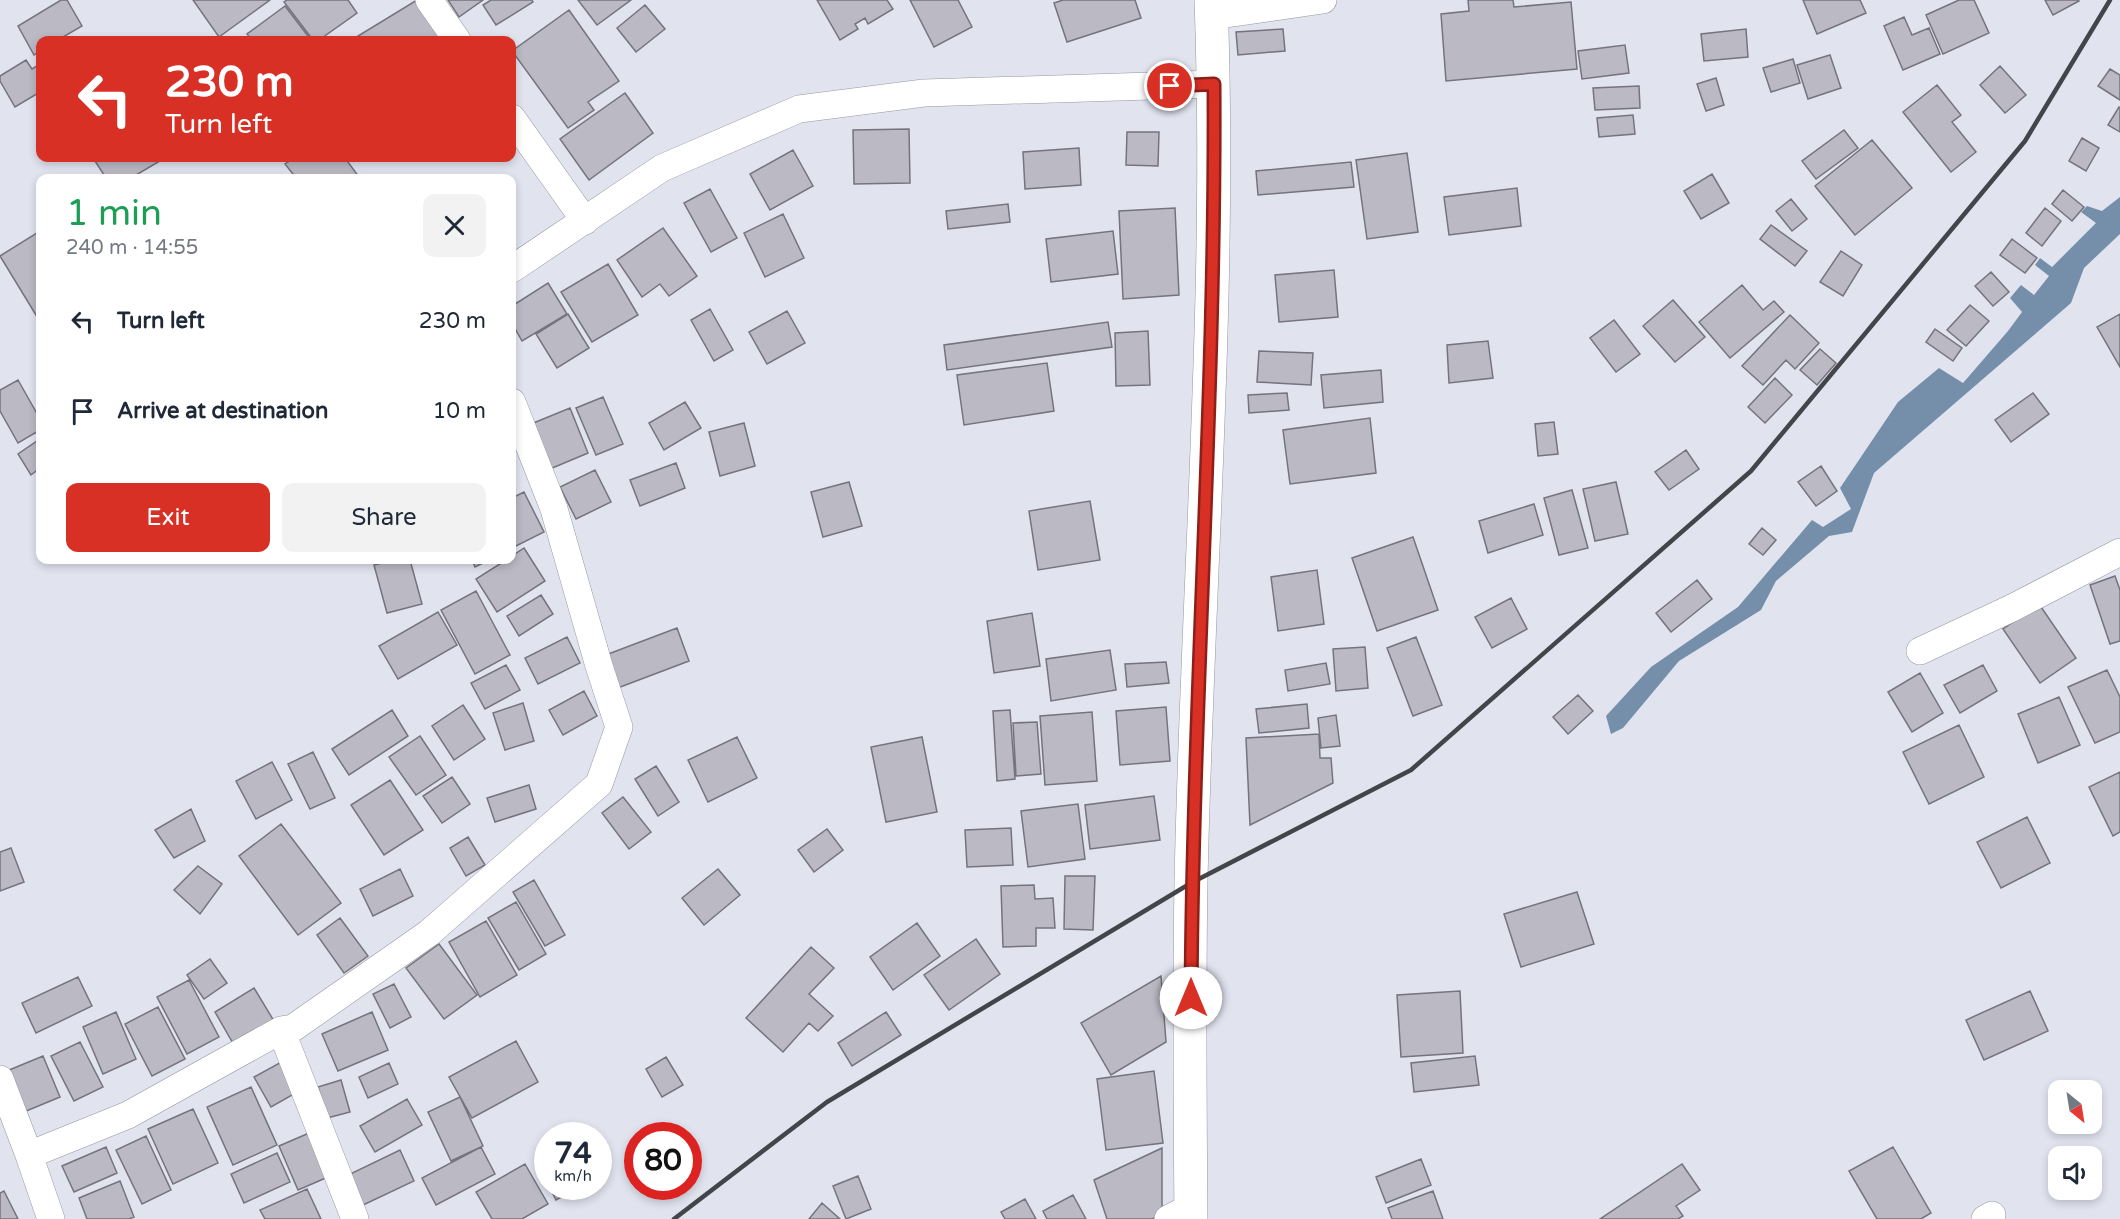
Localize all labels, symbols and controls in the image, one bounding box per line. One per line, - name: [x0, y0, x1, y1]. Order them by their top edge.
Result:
- text: 230 m: [165, 57, 294, 108]
- icon: left: [66, 60, 144, 138]
- pin: [1144, 60, 1195, 111]
- icon: arrive: [1153, 69, 1186, 102]
- text: Turn left: [165, 108, 272, 141]
- text: 1 min: [66, 192, 162, 235]
- button: close: [423, 194, 486, 257]
- text: 240 m · 14:55: [66, 236, 198, 260]
- icon: left: [66, 305, 99, 338]
- text: Turn left: [117, 308, 205, 334]
- text: 230 m: [419, 308, 486, 334]
- icon: arrive: [66, 395, 99, 428]
- text: Arrive at destination: [117, 398, 328, 424]
- text: 10 m: [432, 398, 486, 424]
- button: Exit: [66, 483, 270, 552]
- button: Share: [282, 483, 486, 552]
- position arrow: [1159, 966, 1223, 1030]
- north arrow: [2048, 1080, 2102, 1134]
- map controls: [2048, 1080, 2102, 1200]
- speed limit sign: 80: [624, 1122, 702, 1200]
- text: 74: [554, 1135, 592, 1172]
- button: sound: [2048, 1146, 2102, 1200]
- text: km/h: [554, 1167, 592, 1185]

